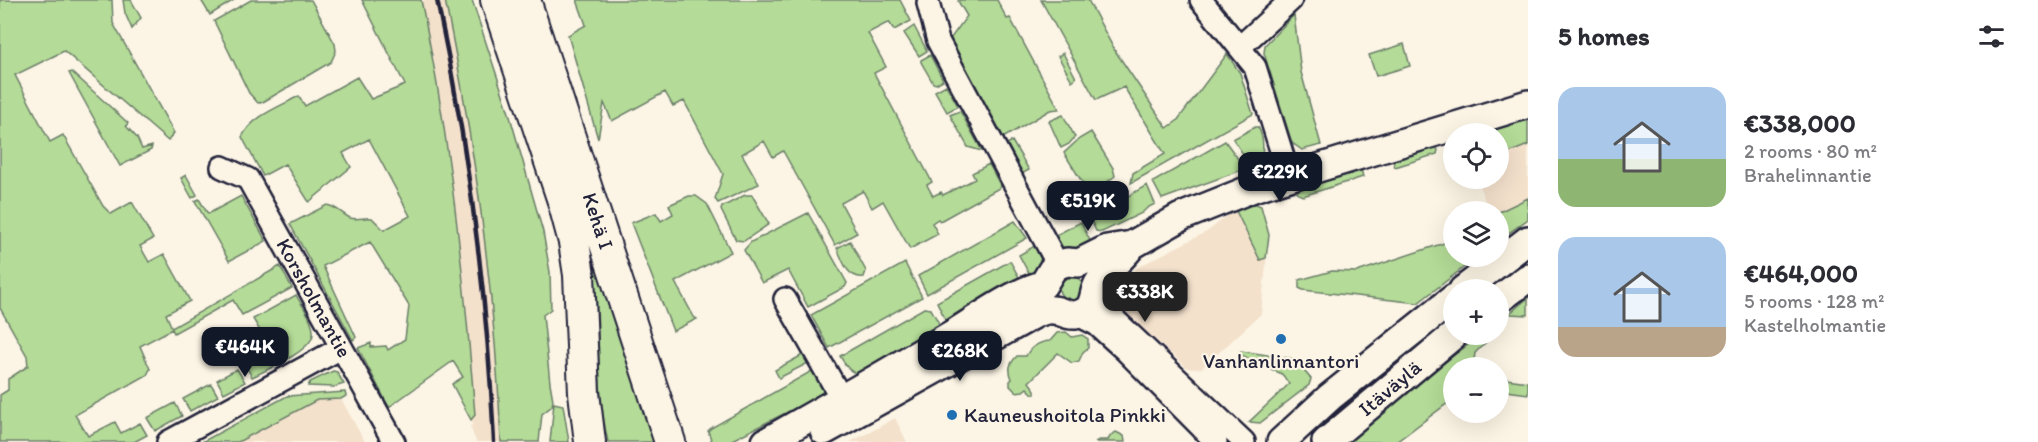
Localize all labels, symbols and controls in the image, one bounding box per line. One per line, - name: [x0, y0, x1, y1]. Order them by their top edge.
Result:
- text: 5 homes: [1558, 20, 1650, 52]
- icon: filters: [1975, 20, 2008, 53]
- text: €338,000: [1744, 107, 1856, 139]
- icon: home: [1606, 111, 1678, 183]
- map controls: [1443, 123, 1509, 423]
- button: locate: [1443, 123, 1509, 189]
- text: 2 rooms · 80 m²: [1744, 139, 1877, 163]
- pin: €229K: [1238, 152, 1322, 203]
- text: €229K: [1252, 159, 1308, 183]
- text: Brahelinnantie: [1744, 163, 1872, 187]
- pin: €519K: [1046, 181, 1130, 232]
- text: €519K: [1061, 188, 1115, 212]
- street label: Kehä I: [578, 189, 619, 252]
- button: layers: [1443, 201, 1509, 267]
- street label: Korsholmantie: [271, 234, 357, 362]
- text: €464,000: [1744, 257, 1858, 289]
- icon: home: [1606, 261, 1678, 333]
- pin: €338K: [1103, 272, 1187, 323]
- text: €338K: [1117, 279, 1173, 303]
- button: +: [1443, 279, 1509, 345]
- text: 5 rooms · 128 m²: [1744, 289, 1885, 313]
- text: Kastelholmantie: [1744, 313, 1886, 337]
- pin: €464K: [203, 327, 287, 378]
- pin: €268K: [918, 331, 1002, 382]
- marker: Vanhanlinnantori: [1274, 332, 1288, 346]
- text: €464K: [216, 334, 274, 358]
- text: €268K: [932, 338, 988, 362]
- place label: Vanhanlinnantori: [1203, 348, 1359, 373]
- street label: Itäväylä: [1353, 354, 1426, 421]
- button: −: [1443, 357, 1509, 423]
- place label: Kauneushoitola Pinkki: [964, 402, 1166, 427]
- marker: Kauneushoitola Pinkki: [945, 408, 959, 422]

